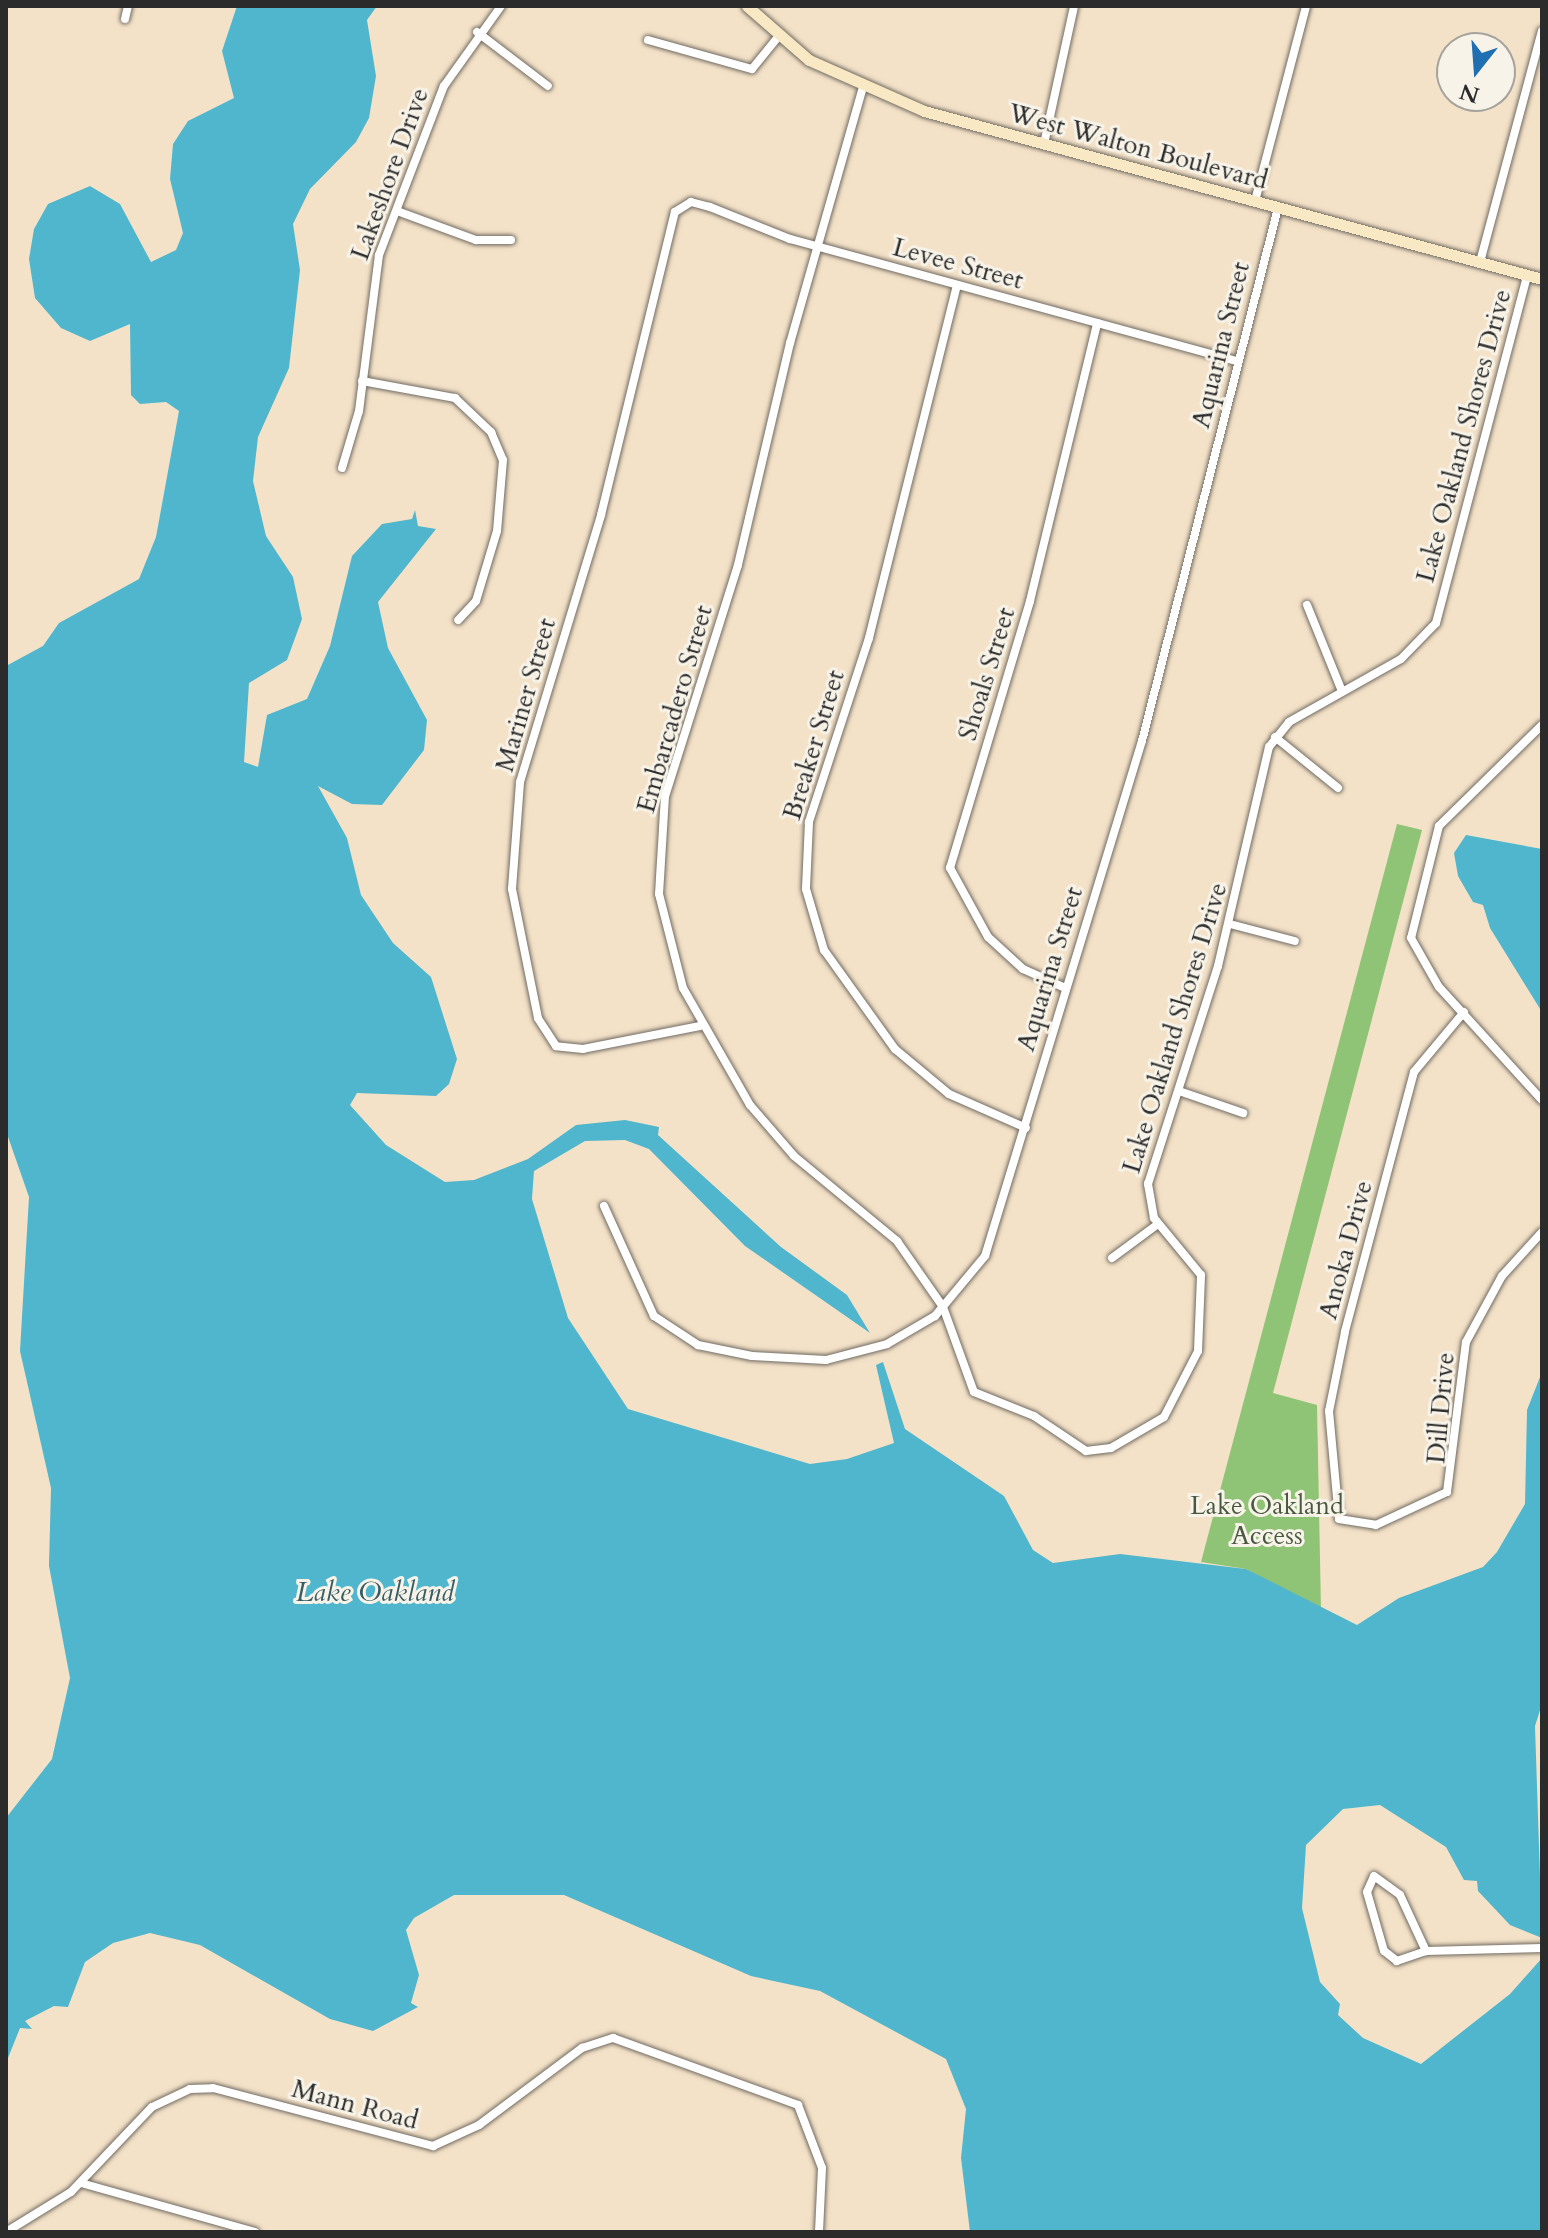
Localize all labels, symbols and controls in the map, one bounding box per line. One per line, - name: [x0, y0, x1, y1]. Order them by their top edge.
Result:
- north arrow: [1436, 32, 1516, 112]
- text: N: [1456, 76, 1483, 110]
- street label: Lakeshore Drive: [344, 84, 436, 264]
- street label: West Walton Boulevard: [1005, 97, 1271, 197]
- street label: Levee Street: [889, 232, 1027, 296]
- street label: Aquarina Street: [1185, 259, 1257, 431]
- street label: Lake Oakland Shores Drive: [1410, 286, 1518, 586]
- street label: Embarcadero Street: [630, 602, 720, 816]
- street label: Shoals Street: [952, 604, 1022, 744]
- street label: Mariner Street: [489, 615, 563, 775]
- street label: Breaker Street: [776, 666, 852, 824]
- street label: Lake Oakland Shores Drive: [1116, 879, 1234, 1177]
- street label: Aquarina Street: [1010, 883, 1090, 1055]
- street label: Anoka Drive: [1313, 1177, 1379, 1323]
- street label: Dill Drive: [1421, 1351, 1461, 1465]
- park label: Lake Oakland Access: [1190, 1490, 1344, 1552]
- water label: Lake Oakland: [296, 1575, 454, 1609]
- street label: Mann Road: [288, 2073, 422, 2137]

